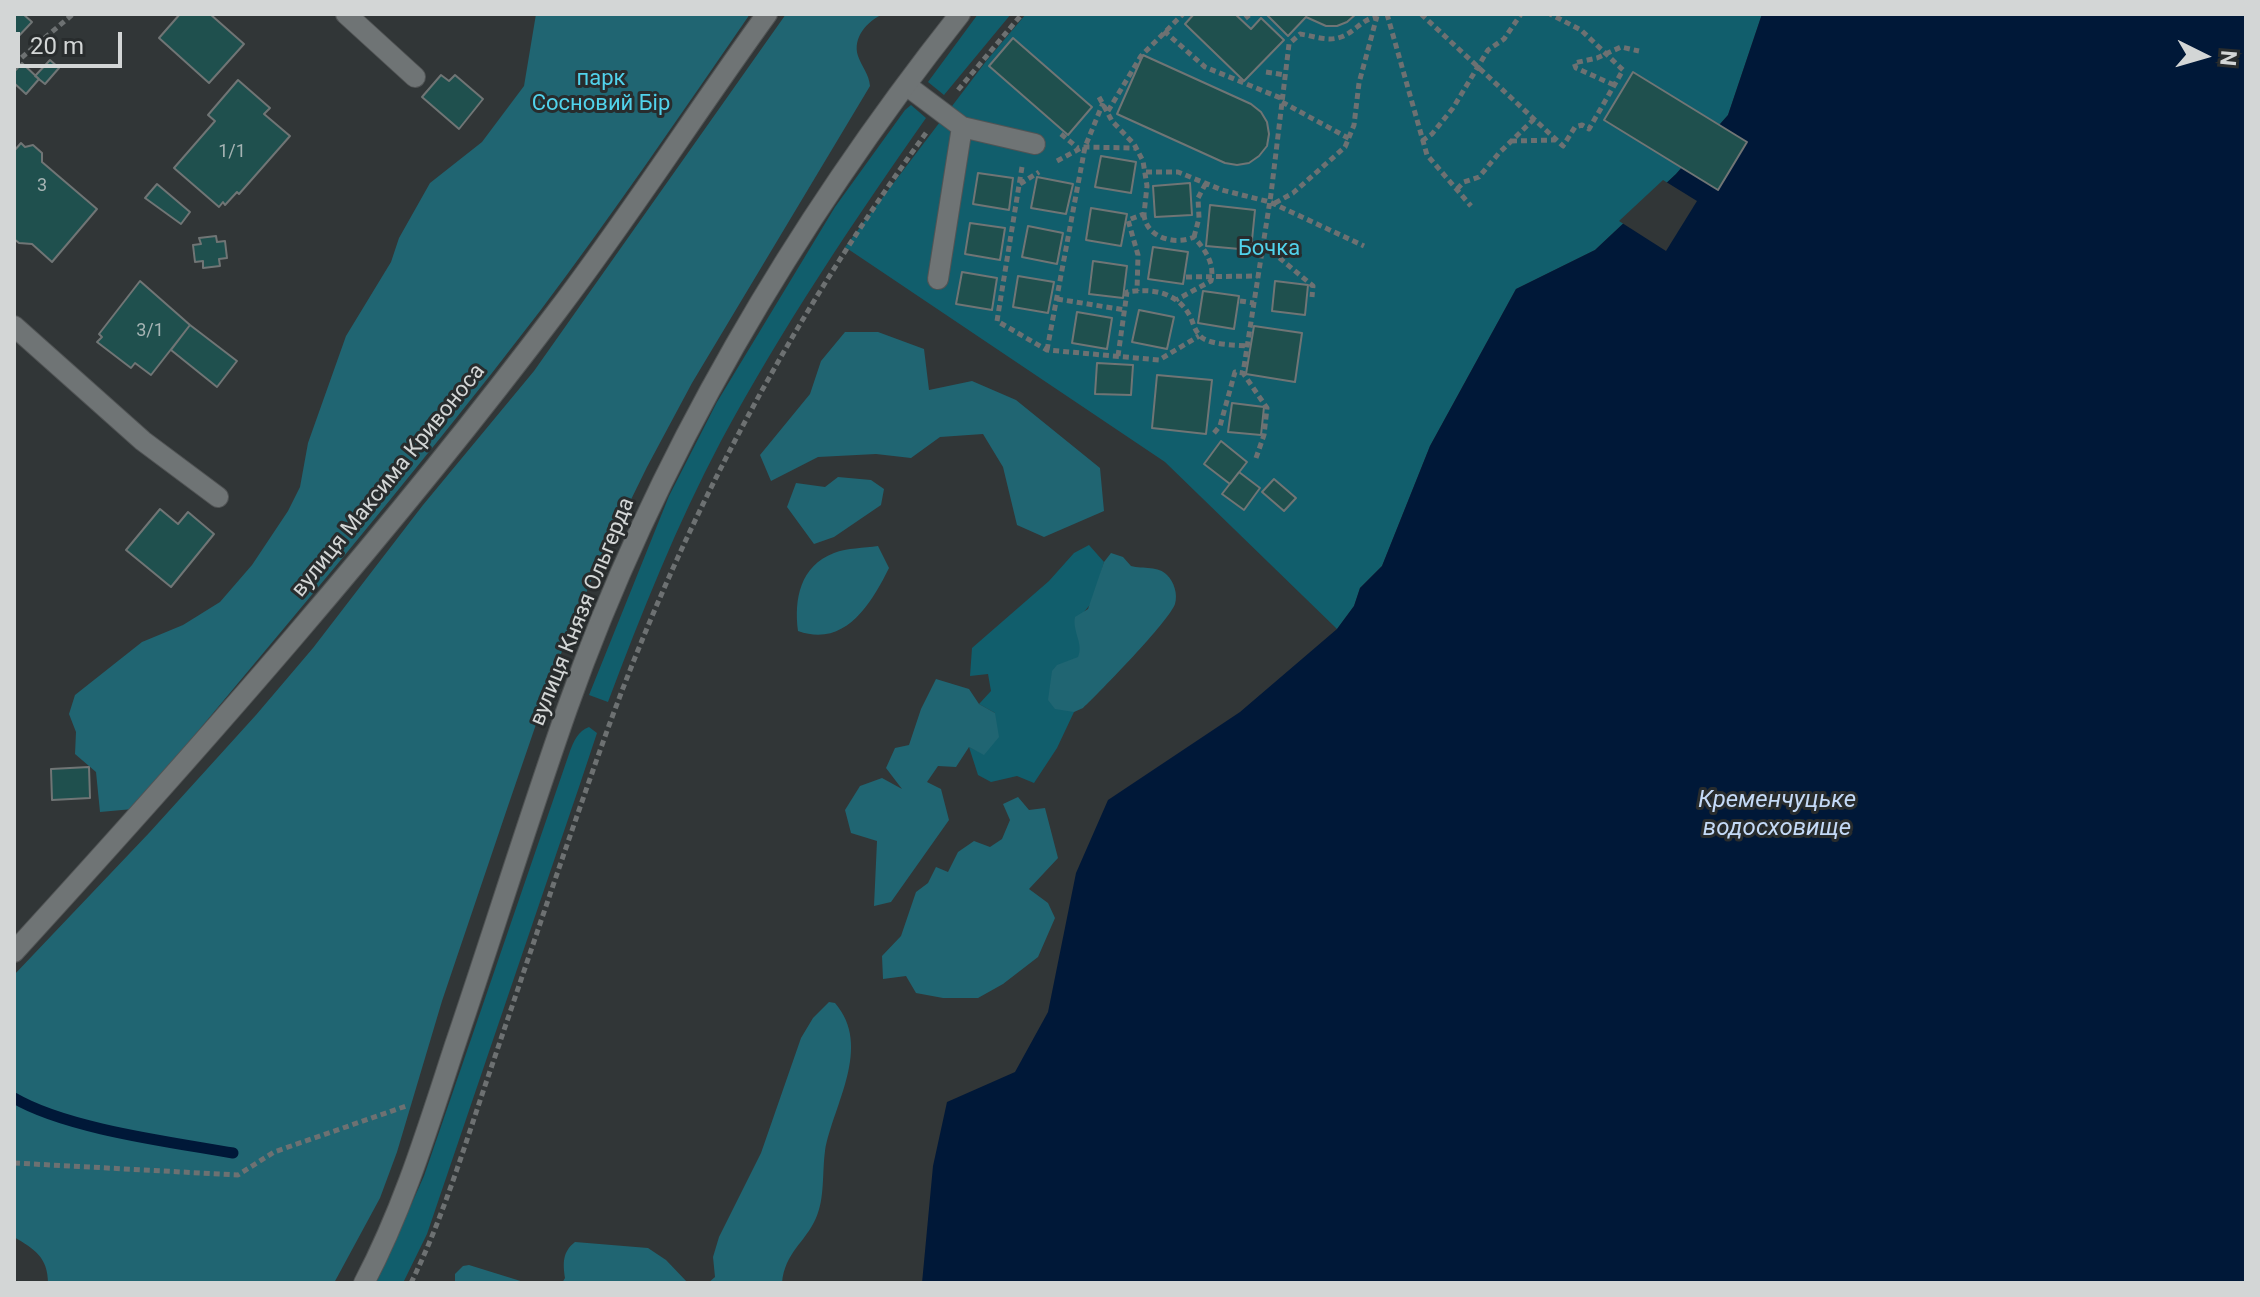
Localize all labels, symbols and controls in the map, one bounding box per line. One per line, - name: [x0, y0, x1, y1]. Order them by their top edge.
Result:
- scale bar: [20, 16, 126, 66]
- north arrow: [2164, 16, 2244, 96]
- text: 20 m: [30, 32, 84, 60]
- text: N: [2215, 49, 2242, 67]
- park label: парк Сосновий Бір: [532, 66, 670, 118]
- house number: 1/1: [218, 141, 246, 163]
- house number: 3: [37, 175, 47, 197]
- park label: Бочка: [1238, 236, 1300, 262]
- house number: 3/1: [136, 320, 164, 342]
- street label: вулиця Максима Кривоноса: [287, 359, 491, 603]
- street label: вулиця Князя Ольгерда: [525, 494, 641, 730]
- water label: Кременчуцьке водосховище: [1698, 787, 1856, 843]

